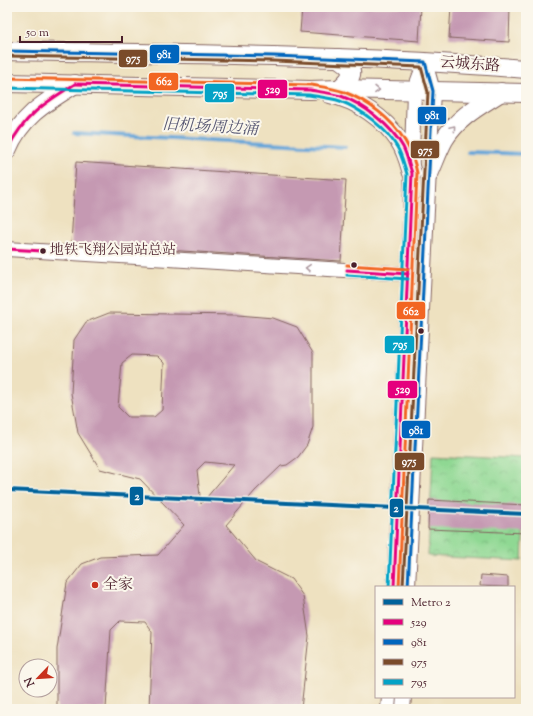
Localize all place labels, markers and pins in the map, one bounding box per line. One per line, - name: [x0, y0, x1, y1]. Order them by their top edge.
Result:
- place label: 地铁飞翔公园站总站: [50, 241, 176, 261]
- marker: 地铁飞翔公园站总站: [38, 246, 48, 256]
- unlabelled marker: [349, 260, 359, 270]
- unlabelled marker: [416, 326, 426, 336]
- place label: 全家: [103, 575, 133, 596]
- marker: 全家: [90, 580, 100, 590]

